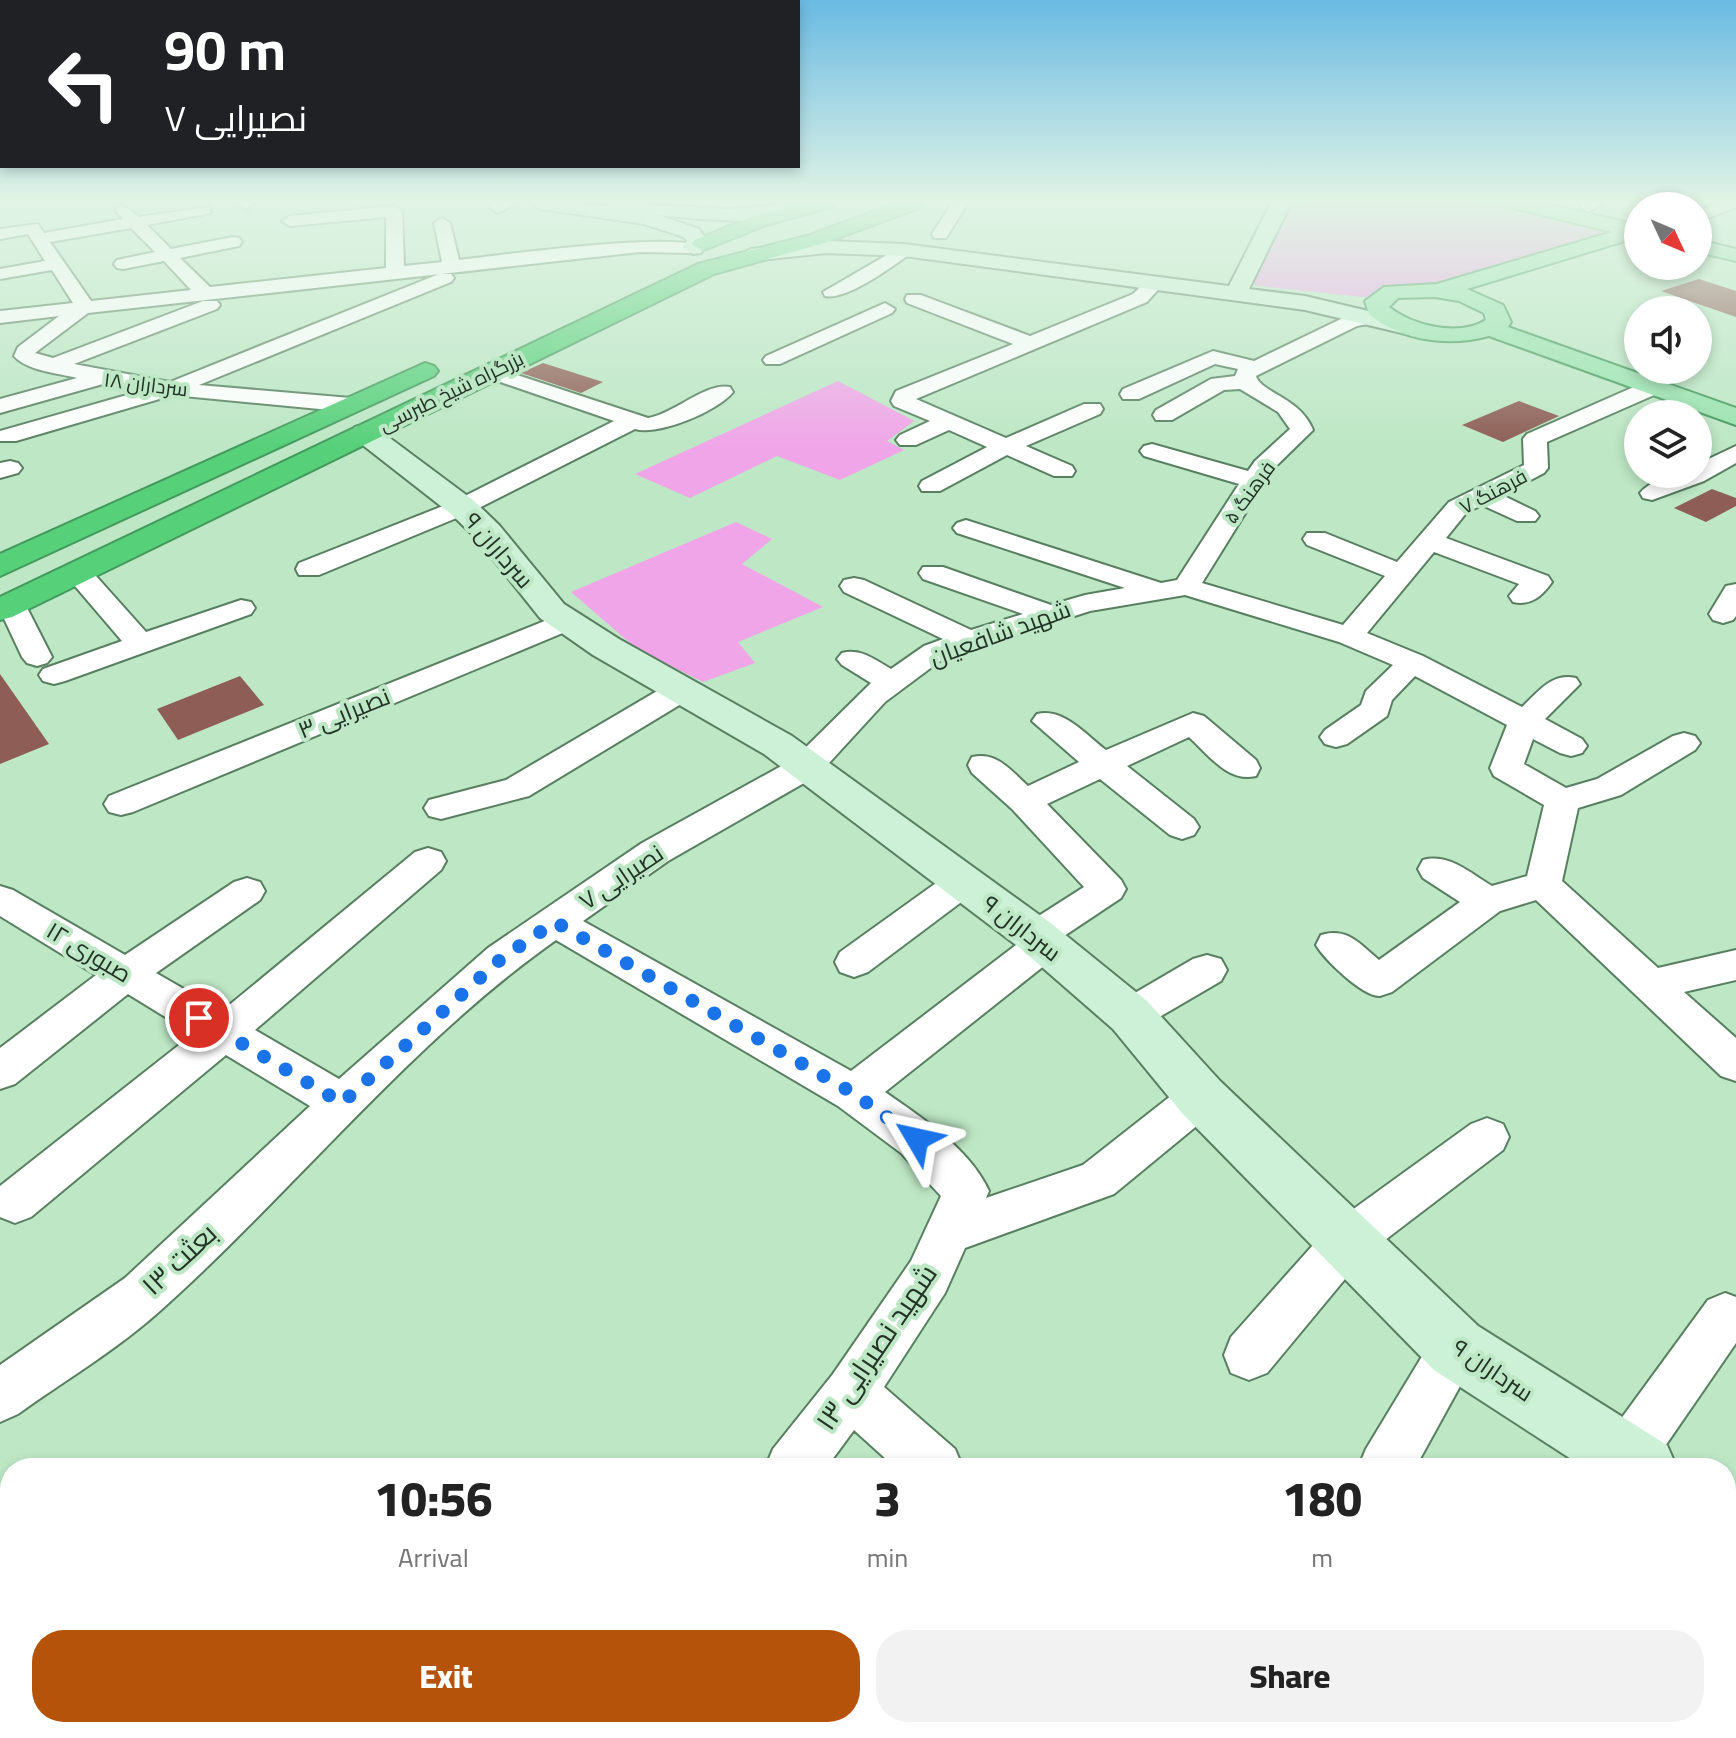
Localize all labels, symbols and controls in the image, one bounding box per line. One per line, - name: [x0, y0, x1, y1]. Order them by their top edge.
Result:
- text: 90 m: [164, 0, 286, 102]
- icon: left: [32, 32, 136, 136]
- text: نصیرایی ۷: [164, 84, 307, 152]
- north arrow: [1624, 192, 1712, 280]
- map controls: [1624, 192, 1712, 488]
- button: sound: [1624, 296, 1712, 384]
- street label: بزرگراه شیخ طبرسی: [372, 340, 530, 442]
- street label: سرداران ۱۸: [102, 361, 190, 407]
- button: layers: [1624, 400, 1712, 488]
- street label: فرهنگ ۵: [1213, 452, 1285, 532]
- street label: فرهنگ ۷: [1452, 457, 1534, 525]
- street label: سرداران ۹: [452, 501, 546, 599]
- street label: شهید شافعیان: [923, 587, 1077, 679]
- street label: نصیرایی ۳: [291, 674, 397, 752]
- street label: نصیرایی ۷: [569, 832, 673, 922]
- street label: سرداران ۹: [972, 882, 1072, 974]
- street label: صبوری ۱۲: [37, 909, 141, 995]
- pin: [165, 984, 233, 1052]
- icon: arrive: [177, 996, 221, 1040]
- position arrow: [875, 1097, 959, 1181]
- street label: بعثت ۱۳: [128, 1209, 230, 1309]
- street label: شهید نصیرایی ۱۳: [801, 1253, 951, 1441]
- street label: سرداران ۹: [1443, 1326, 1543, 1414]
- text: 10:56: [374, 1453, 493, 1543]
- text: 3: [874, 1453, 901, 1543]
- text: 180: [1282, 1453, 1362, 1543]
- text: Arrival: [398, 1533, 469, 1582]
- text: min: [867, 1533, 908, 1582]
- text: m: [1311, 1533, 1333, 1582]
- button: Exit: [32, 1630, 860, 1722]
- button: Share: [876, 1630, 1704, 1722]

